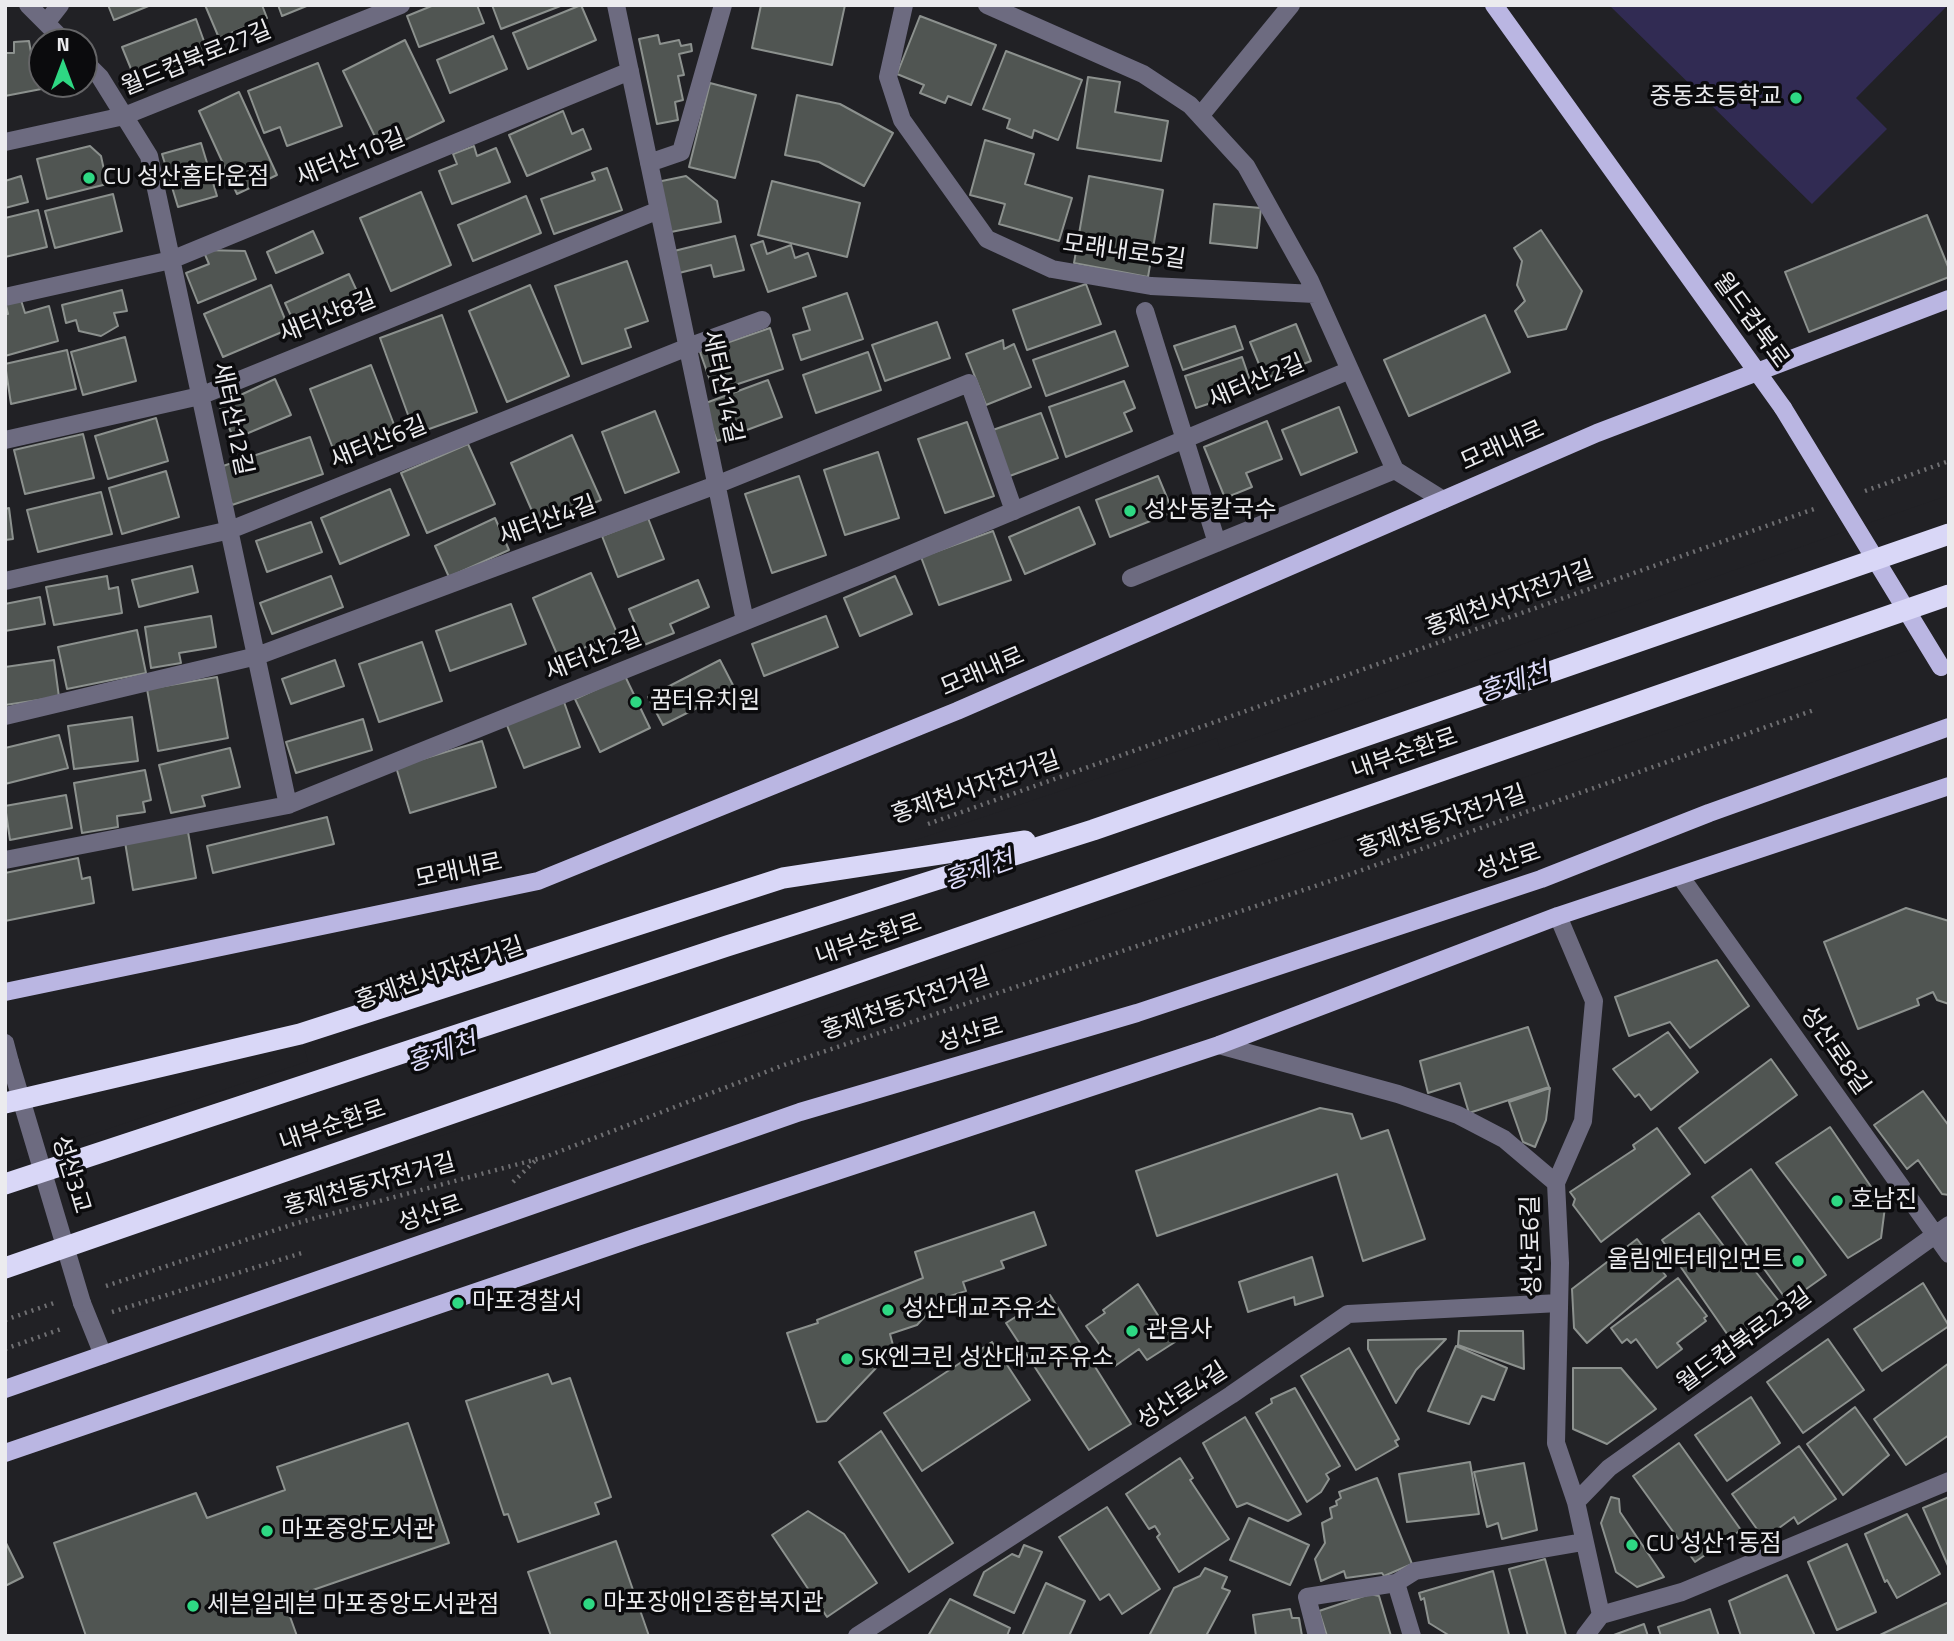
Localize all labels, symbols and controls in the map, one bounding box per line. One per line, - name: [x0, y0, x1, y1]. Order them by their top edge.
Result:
- street label: 월드컵북로27길: [118, 17, 276, 103]
- north arrow: [28, 28, 98, 98]
- text: N: [56, 29, 70, 58]
- place label: 중동초등학교: [1650, 84, 1782, 112]
- marker: 중동초등학교: [1788, 90, 1804, 106]
- street label: 새터산10길: [292, 124, 410, 194]
- place label: CU 성산홈타운점: [103, 164, 269, 192]
- marker: CU 성산홈타운점: [81, 170, 97, 186]
- street label: 모래내로5길: [1061, 230, 1187, 276]
- street label: 월드컵북로: [1706, 268, 1794, 374]
- street label: 새터산8길: [275, 286, 381, 350]
- street label: 새터산14길: [695, 328, 747, 446]
- street label: 새터산2길: [1205, 350, 1309, 416]
- street label: 새터산12길: [205, 360, 257, 478]
- street label: 새터산6길: [326, 412, 432, 476]
- street label: 모래내로: [1457, 416, 1549, 478]
- street label: 새터산4길: [495, 491, 601, 553]
- place label: 성산동칼국수: [1144, 497, 1276, 525]
- marker: 성산동칼국수: [1122, 503, 1138, 519]
- street label: 홍제천서자전거길: [1422, 556, 1598, 644]
- street label: 새터산2길: [541, 624, 647, 688]
- street label: 모래내로: [937, 642, 1029, 704]
- water label: 홍제천: [1475, 658, 1553, 710]
- place label: 꿈터유치원: [650, 688, 760, 716]
- marker: 꿈터유치원: [628, 694, 644, 710]
- street label: 내부순환로: [1348, 723, 1462, 787]
- street label: 홍제천서자전거길: [888, 747, 1064, 831]
- street label: 홍제천동자전거길: [1354, 781, 1530, 865]
- street label: 성산로: [1473, 839, 1545, 887]
- water label: 홍제천: [940, 846, 1018, 898]
- street label: 모래내로: [413, 849, 505, 895]
- street label: 내부순환로: [812, 909, 926, 973]
- street label: 홍제천서자전거길: [352, 933, 528, 1017]
- street label: 홍제천동자전거길: [818, 963, 994, 1047]
- street label: 성산로8길: [1793, 1001, 1875, 1101]
- street label: 성산로: [935, 1013, 1007, 1059]
- water label: 홍제천: [403, 1028, 481, 1080]
- street label: 내부순환로: [276, 1095, 390, 1159]
- street label: 성산3교: [45, 1133, 95, 1217]
- street label: 홍제천동자전거길: [281, 1149, 459, 1223]
- place label: 호남진: [1851, 1187, 1917, 1215]
- street label: 성산로: [395, 1191, 467, 1239]
- marker: 호남진: [1829, 1193, 1845, 1209]
- street label: 성산로6길: [1518, 1195, 1548, 1297]
- place label: 울림엔터테인먼트: [1607, 1247, 1784, 1275]
- marker: 울림엔터테인먼트: [1790, 1253, 1806, 1269]
- street label: 월드컵북로23길: [1672, 1283, 1818, 1399]
- place label: 마포경찰서: [472, 1289, 582, 1317]
- marker: 마포경찰서: [450, 1295, 466, 1311]
- place label: 성산대교주유소: [902, 1296, 1057, 1324]
- marker: 성산대교주유소: [880, 1302, 896, 1318]
- place label: 관음사: [1146, 1317, 1212, 1345]
- marker: 관음사: [1124, 1323, 1140, 1339]
- place label: SK엔크린 성산대교주유소: [861, 1345, 1114, 1373]
- marker: SK엔크린 성산대교주유소: [839, 1351, 855, 1367]
- street label: 성산로4길: [1132, 1357, 1234, 1437]
- place label: 마포중앙도서관: [281, 1517, 436, 1545]
- marker: 마포중앙도서관: [259, 1523, 275, 1539]
- place label: CU 성산1동점: [1646, 1531, 1782, 1559]
- marker: CU 성산1동점: [1624, 1537, 1640, 1553]
- place label: 마포장애인종합복지관: [603, 1590, 824, 1618]
- place label: 세븐일레븐 마포중앙도서관점: [207, 1592, 499, 1620]
- marker: 마포장애인종합복지관: [581, 1596, 597, 1612]
- marker: 세븐일레븐 마포중앙도서관점: [185, 1598, 201, 1614]

